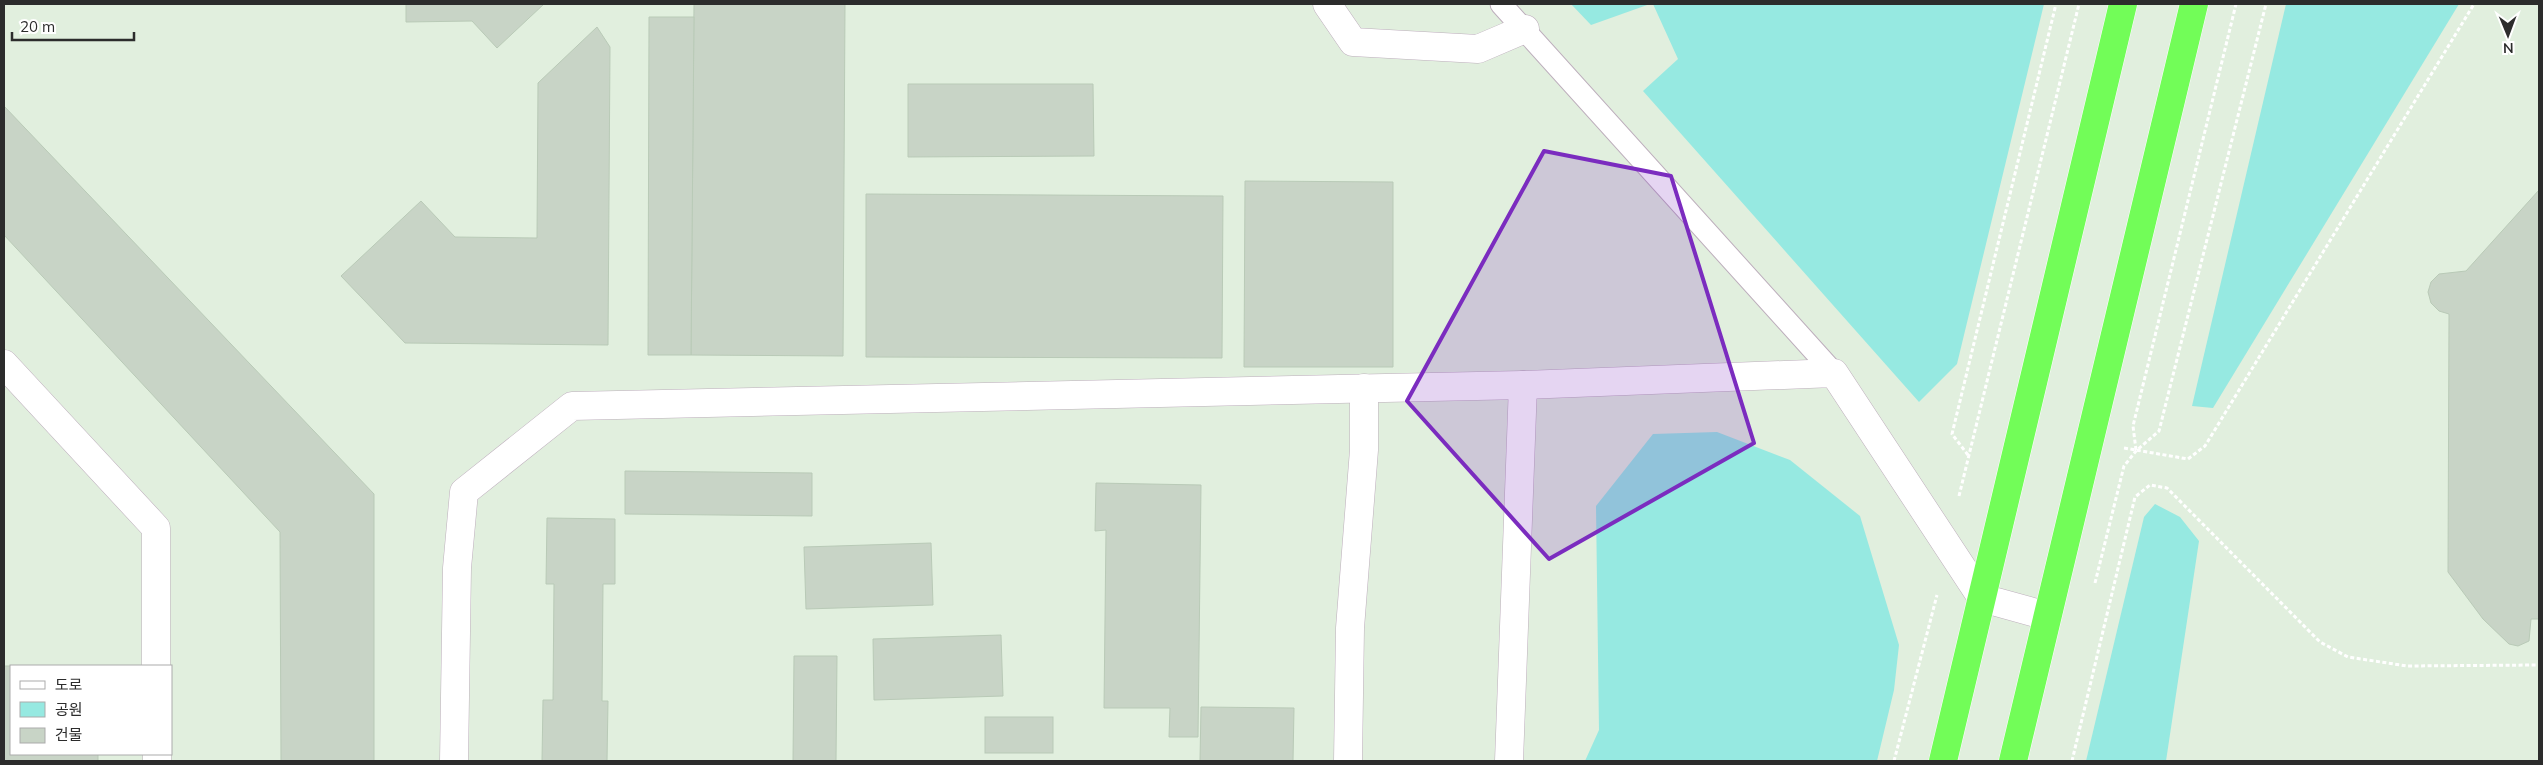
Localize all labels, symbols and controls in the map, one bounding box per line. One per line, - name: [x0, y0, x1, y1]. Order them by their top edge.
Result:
- scale bar: [12, 10, 135, 42]
- north arrow: [2483, 10, 2533, 60]
- text: 20 m: [20, 17, 55, 36]
- text: N: [2503, 39, 2514, 57]
- legend: [10, 665, 172, 755]
- text: 도로: [55, 675, 83, 694]
- text: 공원: [55, 700, 83, 719]
- text: 건물: [55, 725, 83, 744]

